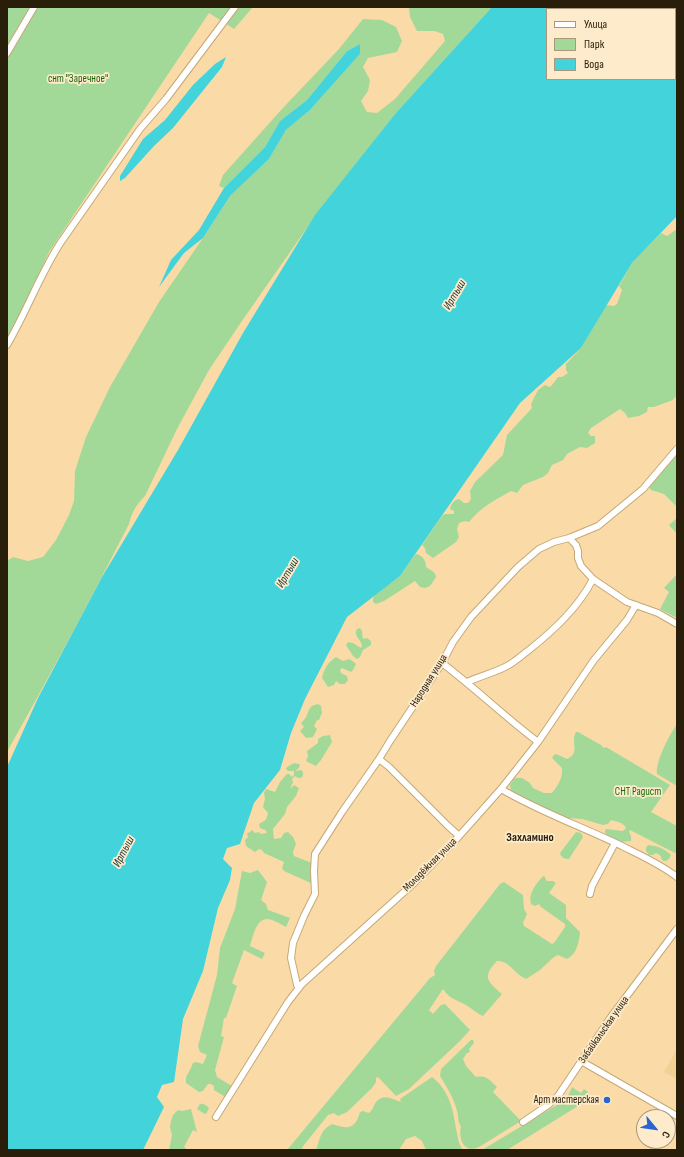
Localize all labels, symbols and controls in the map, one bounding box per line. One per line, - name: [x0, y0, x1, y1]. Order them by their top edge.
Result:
- legend: [546, 8, 676, 80]
- text: Улица: [584, 17, 607, 32]
- text: Парк: [584, 37, 604, 52]
- text: Вода: [584, 57, 604, 72]
- park label: снт "Заречное": [48, 72, 108, 86]
- water label: Иртыш: [440, 277, 470, 313]
- water label: Иртыш: [273, 555, 303, 591]
- street label: Народная улица: [408, 652, 450, 710]
- park label: СНТ Радист: [615, 785, 661, 799]
- district label: Захламино: [506, 831, 554, 845]
- water label: Иртыш: [110, 834, 138, 870]
- street label: Молодёжная улица: [400, 835, 460, 895]
- street label: Забайкальская улица: [576, 994, 632, 1066]
- place label: Арт мастерская: [534, 1093, 599, 1107]
- marker: Арт мастерская: [602, 1095, 612, 1105]
- north arrow: [636, 1109, 676, 1149]
- text: С: [659, 1129, 673, 1140]

